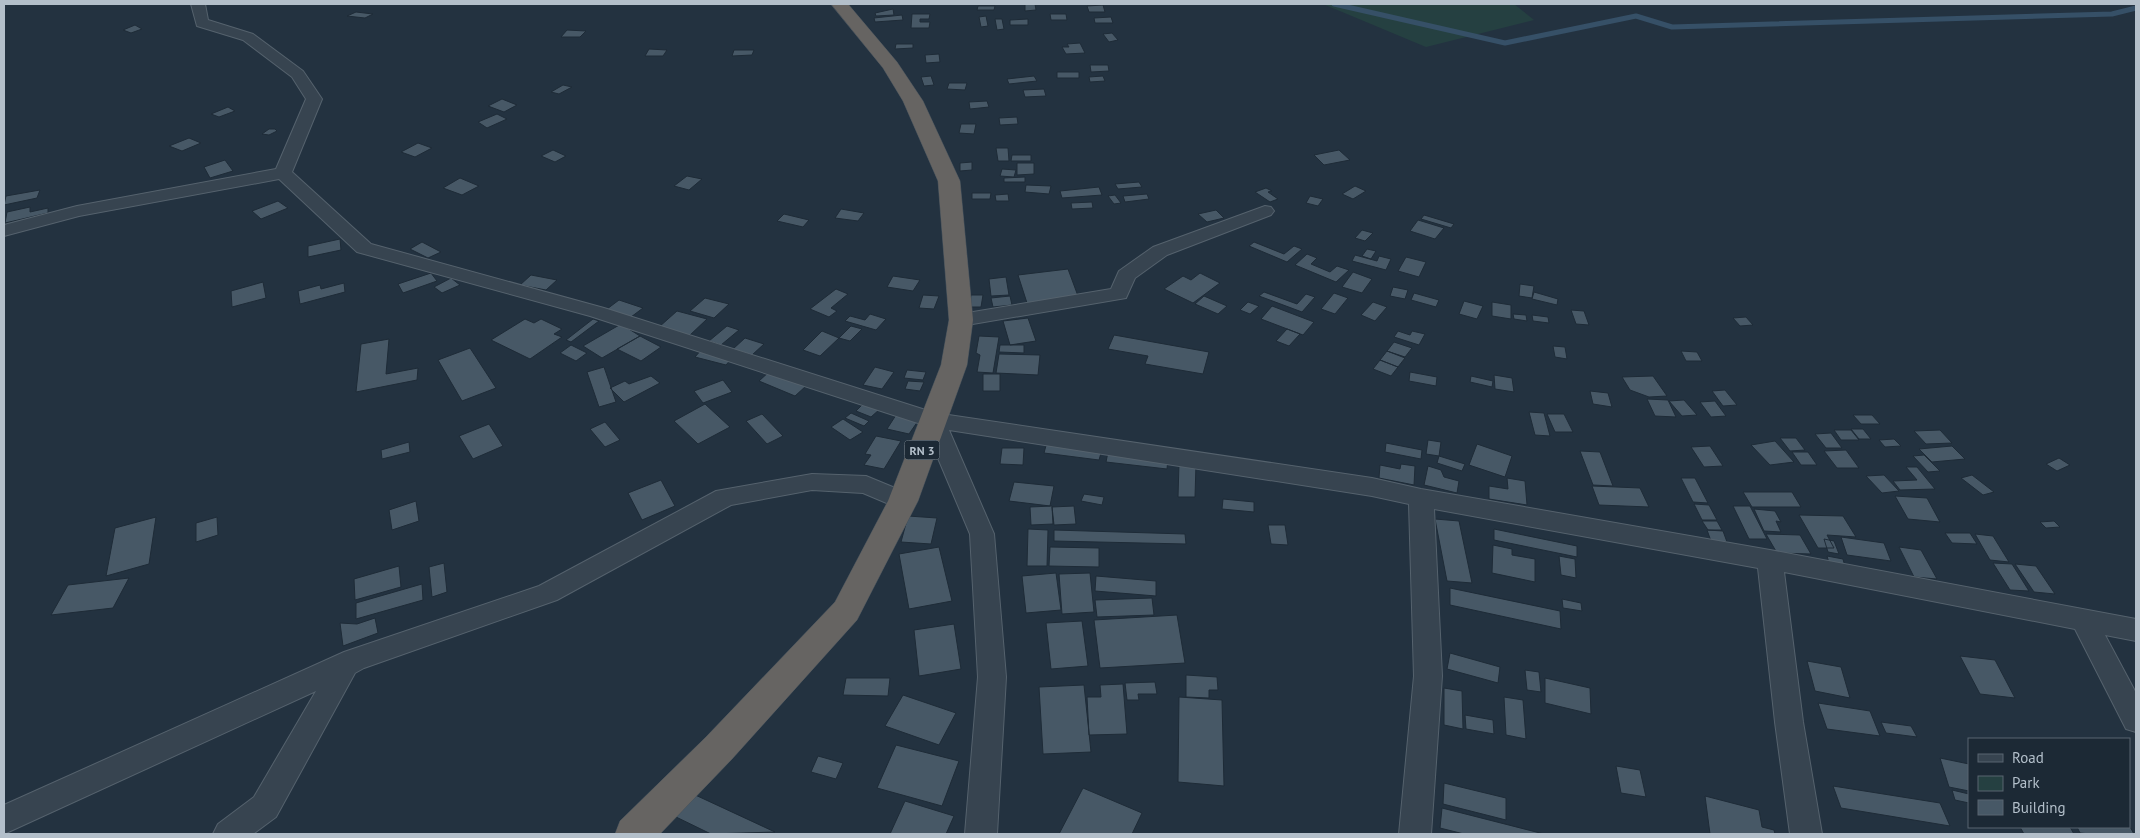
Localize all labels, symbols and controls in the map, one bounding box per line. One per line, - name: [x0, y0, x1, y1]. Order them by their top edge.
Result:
- road number: RN 3: [904, 440, 940, 460]
- legend: [1968, 738, 2130, 828]
- text: Road: [2012, 748, 2044, 767]
- text: Park: [2012, 773, 2040, 792]
- text: Building: [2012, 798, 2066, 817]

